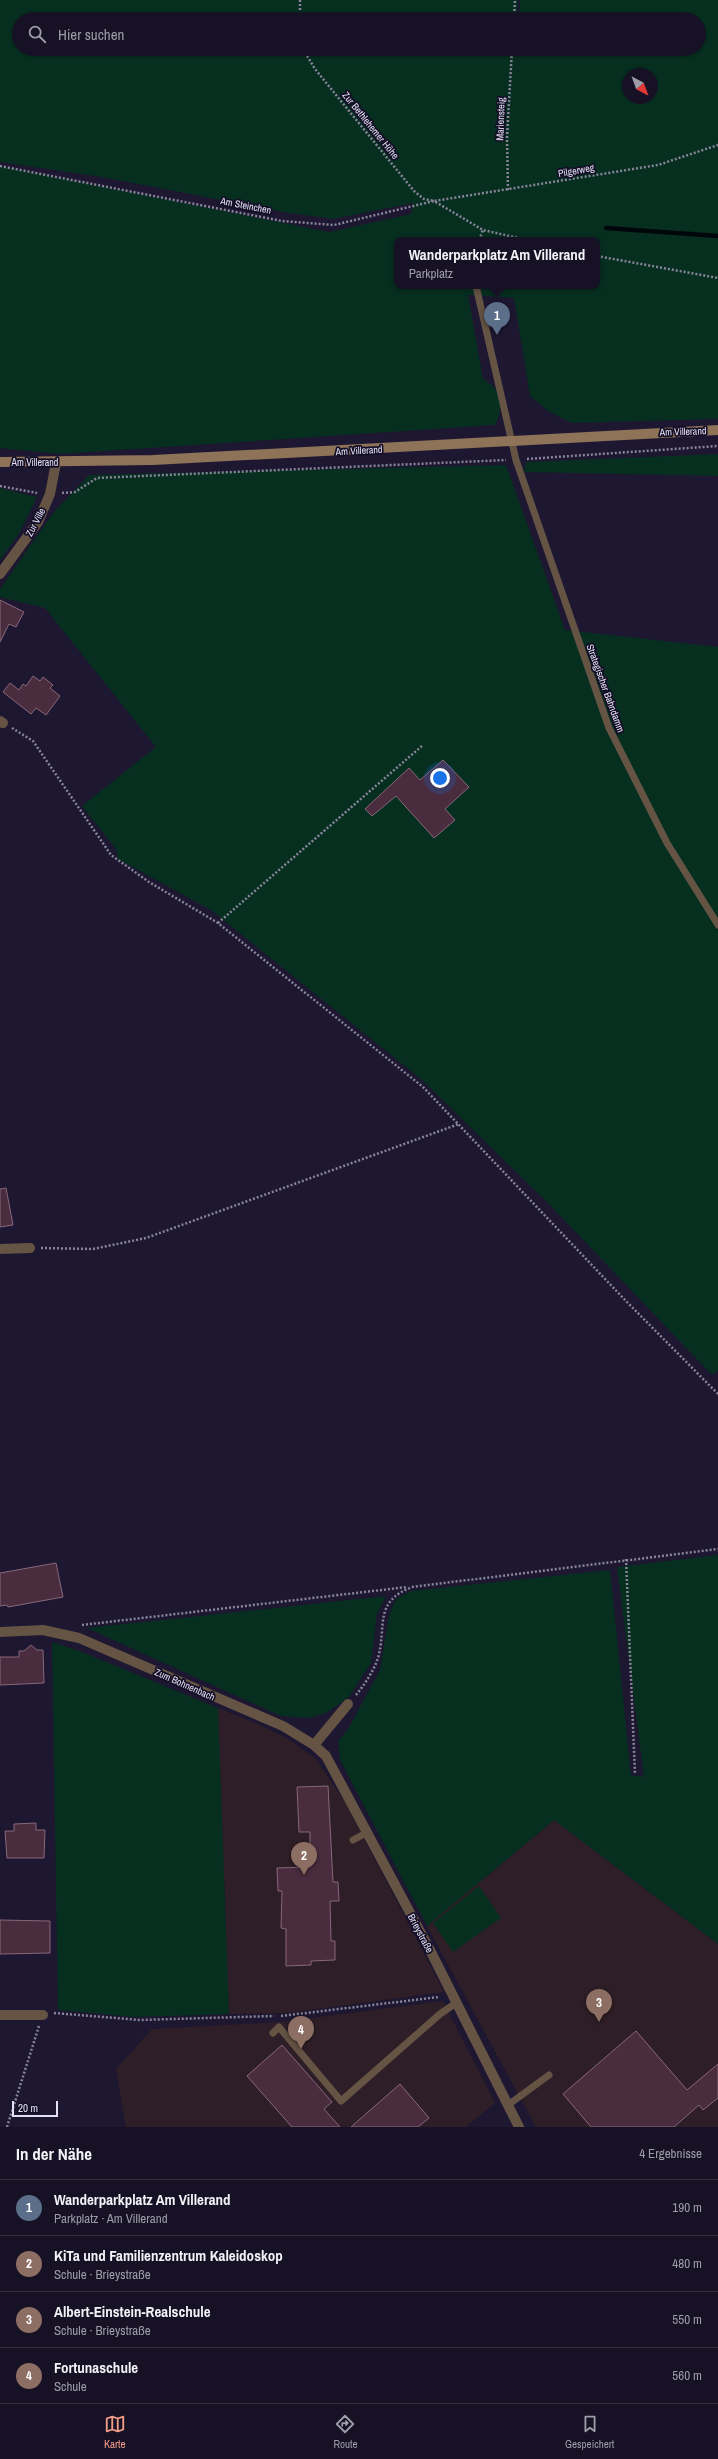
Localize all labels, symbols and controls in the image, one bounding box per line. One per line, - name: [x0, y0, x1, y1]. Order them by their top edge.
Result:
- search box: [12, 12, 706, 56]
- icon: search: [26, 23, 48, 45]
- text: Hier suchen: [58, 24, 124, 45]
- north arrow: [622, 68, 658, 104]
- street label: Zur Bethlehemer Höhe: [339, 89, 402, 162]
- street label: Mariensteig: [493, 97, 508, 141]
- street label: Pilgerweg: [557, 161, 596, 180]
- street label: Am Steinchen: [218, 194, 272, 217]
- popup: [394, 237, 600, 289]
- text: Wanderparkplatz Am Villerand: [409, 244, 585, 265]
- text: Parkplatz: [409, 265, 453, 282]
- pin: 1: [484, 302, 510, 335]
- street label: Am Villerand: [658, 424, 707, 439]
- street label: Am Villerand: [334, 443, 383, 458]
- street label: Am Villerand: [11, 456, 58, 469]
- street label: Zur Ville: [23, 505, 49, 539]
- street label: Strategischer Bahndamm: [584, 642, 628, 734]
- your location: [430, 768, 450, 788]
- street label: Zum Bohnenbach: [153, 1665, 217, 1704]
- pin: 2: [291, 1842, 317, 1875]
- street label: Brieystraße: [405, 1911, 436, 1955]
- pin: 3: [586, 1989, 612, 2022]
- pin: 4: [288, 2016, 314, 2049]
- scale bar: [12, 2099, 58, 2118]
- text: 20 m: [18, 2101, 38, 2115]
- text: In der Nähe: [16, 2142, 92, 2165]
- text: 4 Ergebnisse: [639, 2145, 702, 2162]
- text: Wanderparkplatz Am Villerand: [54, 2189, 231, 2210]
- text: 1: [26, 2199, 32, 2216]
- text: 190 m: [672, 2199, 702, 2216]
- text: Parkplatz · Am Villerand: [54, 2210, 168, 2227]
- text: KiTa und Familienzentrum Kaleidoskop: [54, 2245, 283, 2266]
- text: 2: [26, 2255, 32, 2272]
- text: 480 m: [672, 2255, 702, 2272]
- text: Schule · Brieystraße: [54, 2266, 151, 2283]
- text: Albert-Einstein-Realschule: [54, 2301, 211, 2322]
- text: 3: [26, 2311, 32, 2328]
- text: 550 m: [672, 2311, 702, 2328]
- text: Schule · Brieystraße: [54, 2322, 151, 2339]
- text: Fortunaschule: [54, 2357, 138, 2378]
- text: 4: [26, 2367, 32, 2384]
- text: 560 m: [672, 2367, 702, 2384]
- text: Schule: [54, 2378, 87, 2395]
- tab: Karte: [104, 2413, 126, 2451]
- tab: Route: [333, 2413, 357, 2451]
- tab: Gespeichert: [565, 2413, 614, 2451]

